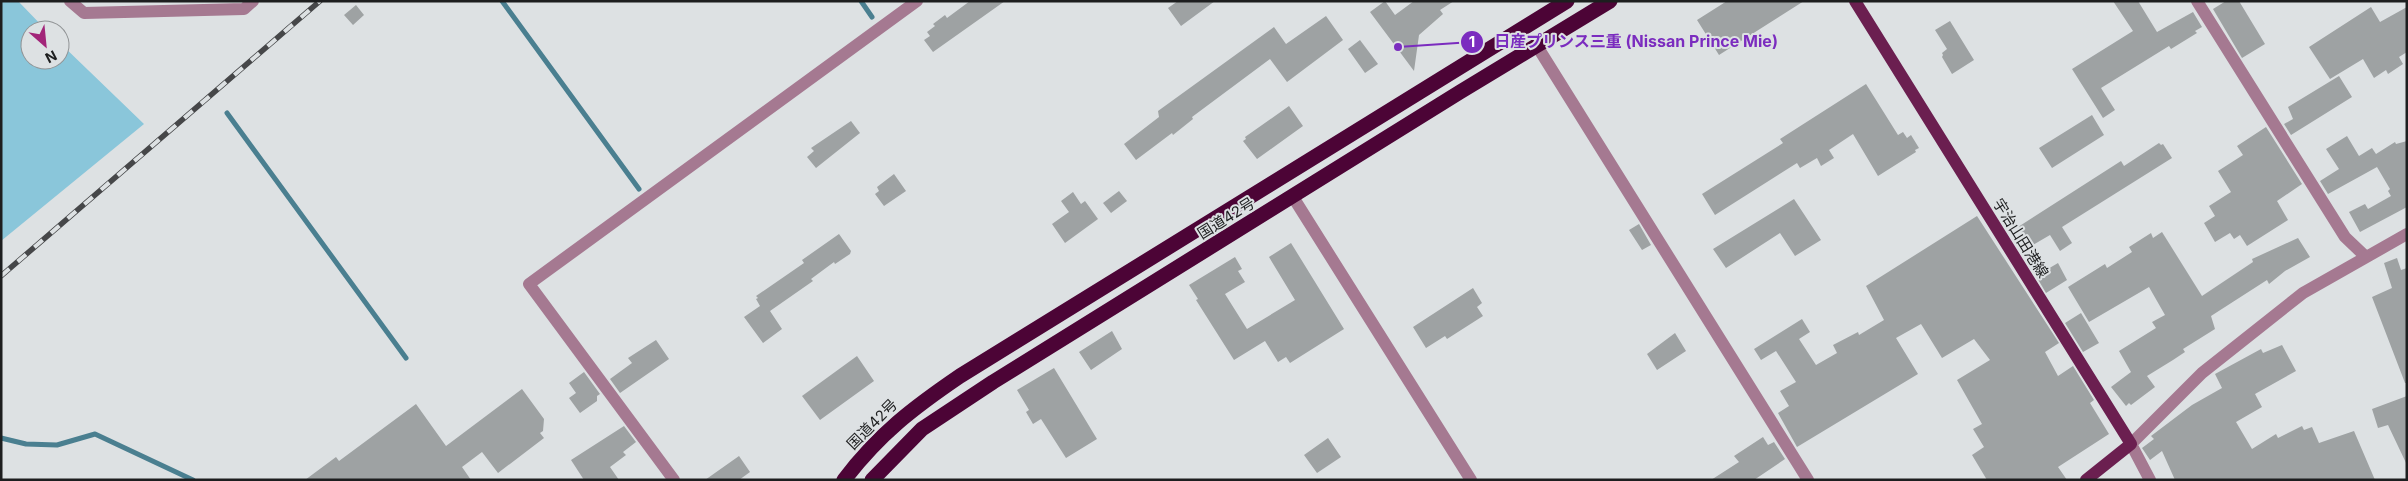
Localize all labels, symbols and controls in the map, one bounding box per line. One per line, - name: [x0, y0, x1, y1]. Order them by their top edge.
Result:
- north arrow: [20, 20, 70, 70]
- callout: 日産プリンス三重 (Nissan Prince Mie): [1459, 26, 1788, 57]
- text: 日産プリンス三重 (Nissan Prince Mie): [1494, 31, 1778, 51]
- text: 1: [1469, 32, 1475, 51]
- text: N: [43, 47, 60, 67]
- street label: 国道42号: [1194, 193, 1258, 243]
- street label: 宇治山田港線: [1989, 195, 2053, 281]
- street label: 国道42号: [843, 395, 901, 453]

